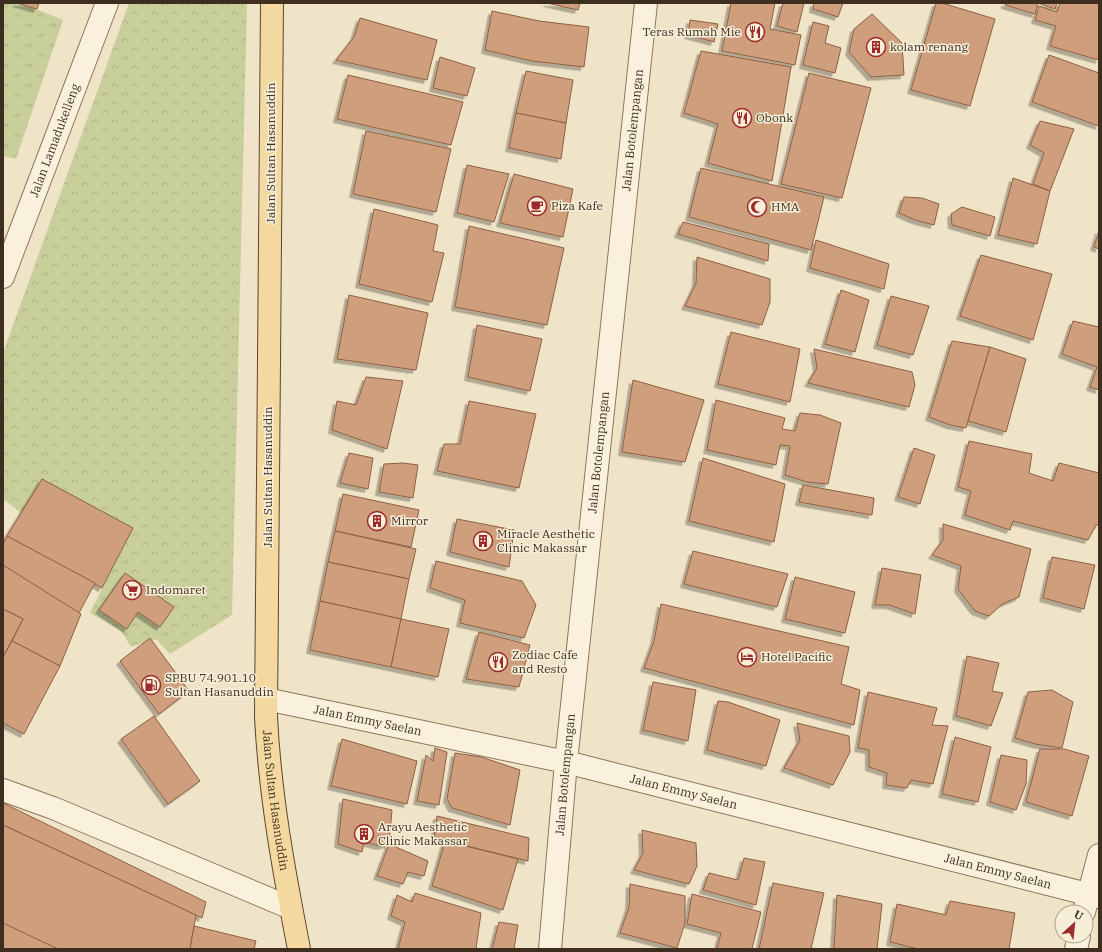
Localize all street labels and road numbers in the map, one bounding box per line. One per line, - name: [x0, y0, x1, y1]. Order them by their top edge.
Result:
- street label: Jalan Botolempangan: [618, 68, 646, 192]
- street label: Jalan Lamadukelleng: [26, 81, 83, 199]
- street label: Jalan Sultan Hasanuddin: [263, 82, 278, 224]
- street label: Jalan Botolempangan: [584, 390, 612, 514]
- street label: Jalan Sultan Hasanuddin: [260, 406, 275, 548]
- street label: Jalan Emmy Saelan: [312, 701, 424, 739]
- street label: Jalan Botolempangan: [552, 713, 578, 836]
- street label: Jalan Sultan Hasanuddin: [260, 730, 292, 872]
- street label: Jalan Emmy Saelan: [629, 771, 739, 812]
- street label: Jalan Emmy Saelan: [943, 850, 1054, 892]

